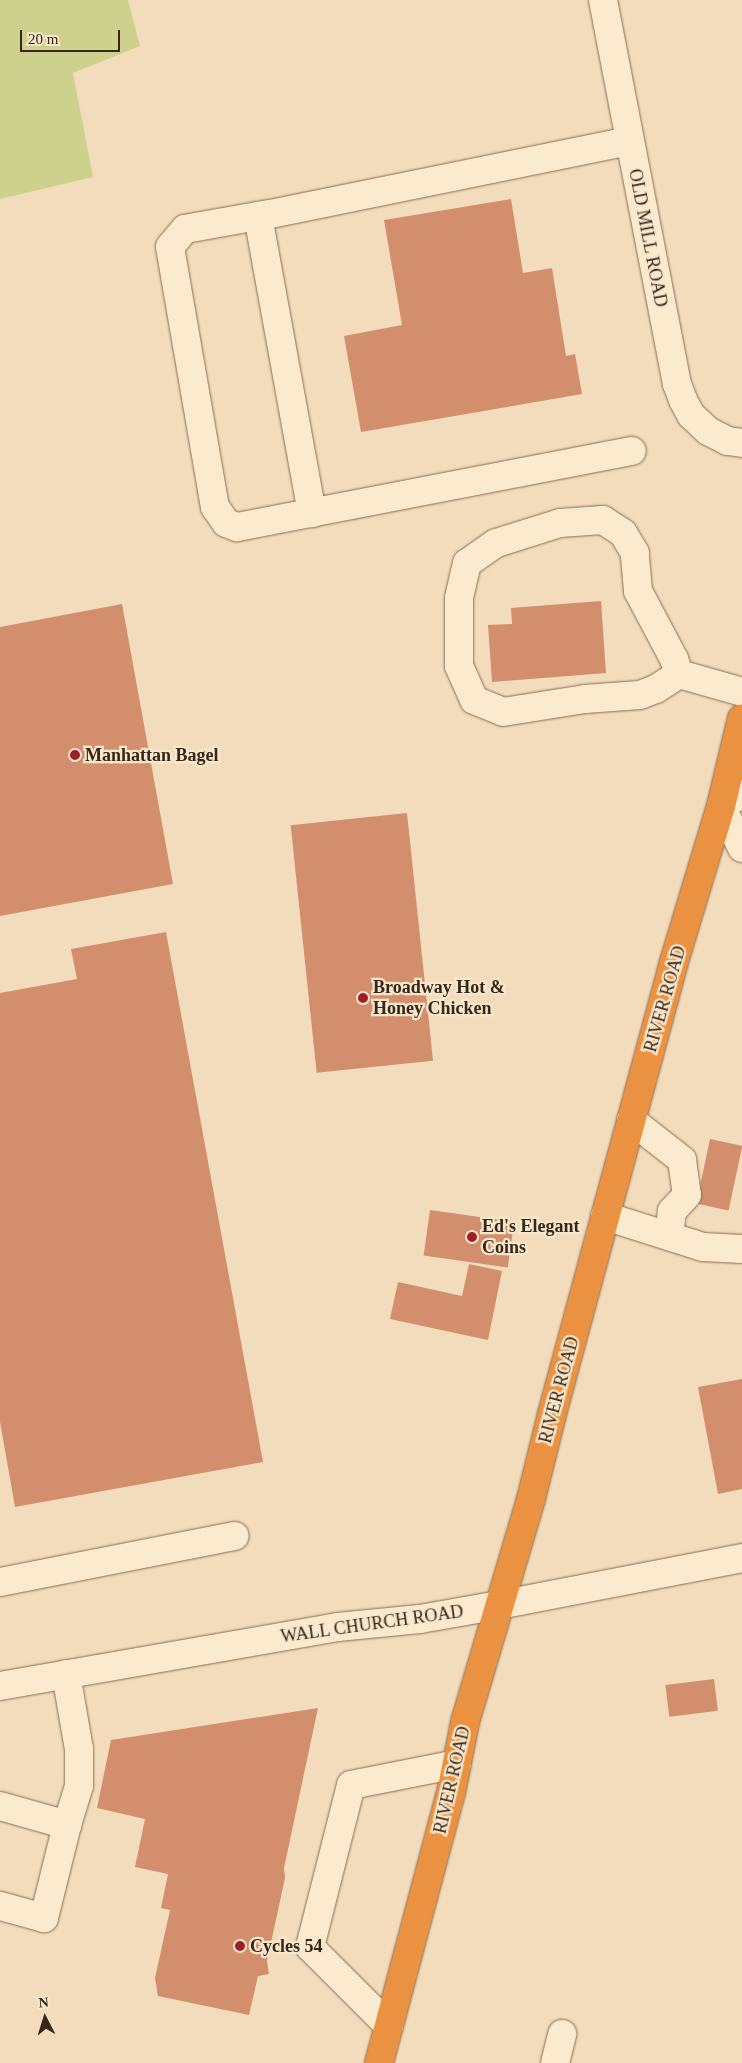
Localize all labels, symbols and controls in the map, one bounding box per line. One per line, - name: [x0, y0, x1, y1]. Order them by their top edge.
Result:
- scale bar: [22, 20, 122, 52]
- text: 20 m: [28, 31, 58, 47]
- street label: OLD MILL ROAD: [624, 167, 672, 309]
- place label: Manhattan Bagel: [85, 744, 219, 766]
- marker: Manhattan Bagel: [69, 749, 81, 761]
- street label: RIVER ROAD: [640, 943, 690, 1055]
- place label: Broadway Hot & Honey Chicken: [373, 977, 505, 1020]
- marker: Broadway Hot & Honey Chicken: [357, 992, 369, 1004]
- place label: Ed's Elegant Coins: [482, 1216, 580, 1258]
- marker: Ed's Elegant Coins: [466, 1231, 478, 1243]
- street label: RIVER ROAD: [534, 1334, 584, 1446]
- street label: WALL CHURCH ROAD: [279, 1600, 465, 1648]
- street label: RIVER ROAD: [429, 1724, 475, 1836]
- place label: Cycles 54: [250, 1935, 322, 1957]
- marker: Cycles 54: [234, 1940, 246, 1952]
- north arrow: [20, 1993, 70, 2043]
- text: N: [38, 1995, 49, 2010]

